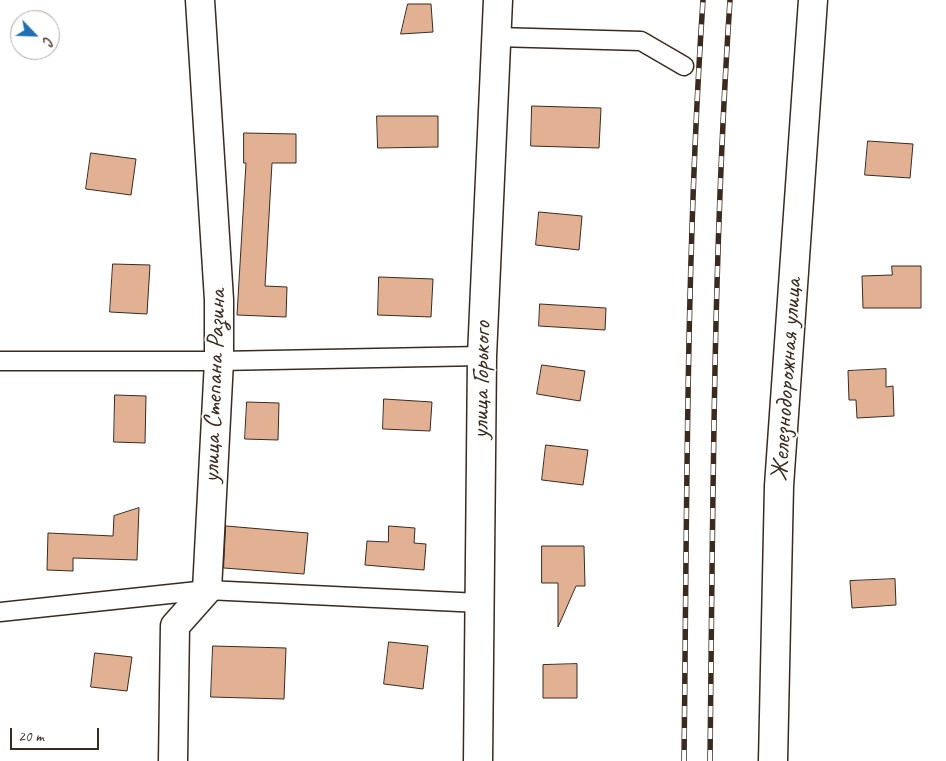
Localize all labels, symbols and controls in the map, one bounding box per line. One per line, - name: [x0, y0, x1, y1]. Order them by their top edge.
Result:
- north arrow: [10, 10, 60, 60]
- text: С: [39, 34, 57, 47]
- street label: Железнодорожная улица: [765, 278, 809, 482]
- street label: улица Степана Разина: [197, 289, 233, 483]
- street label: улица Горького: [466, 321, 498, 439]
- scale bar: [12, 718, 101, 750]
- text: 20 m: [18, 727, 44, 746]

